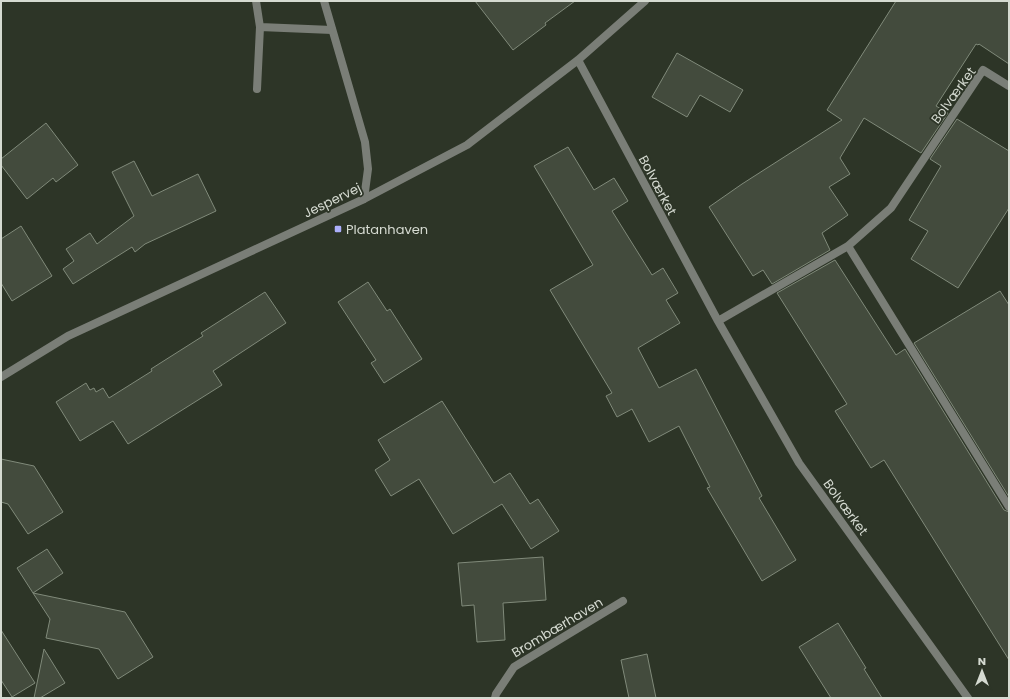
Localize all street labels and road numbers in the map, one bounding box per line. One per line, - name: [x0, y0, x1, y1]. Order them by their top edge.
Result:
- street label: Bolværket: [927, 63, 980, 127]
- street label: Bolværket: [634, 152, 681, 219]
- street label: Jespervej: [300, 178, 364, 223]
- street label: Bolværket: [819, 475, 873, 540]
- street label: Brombærhaven: [508, 593, 606, 662]

